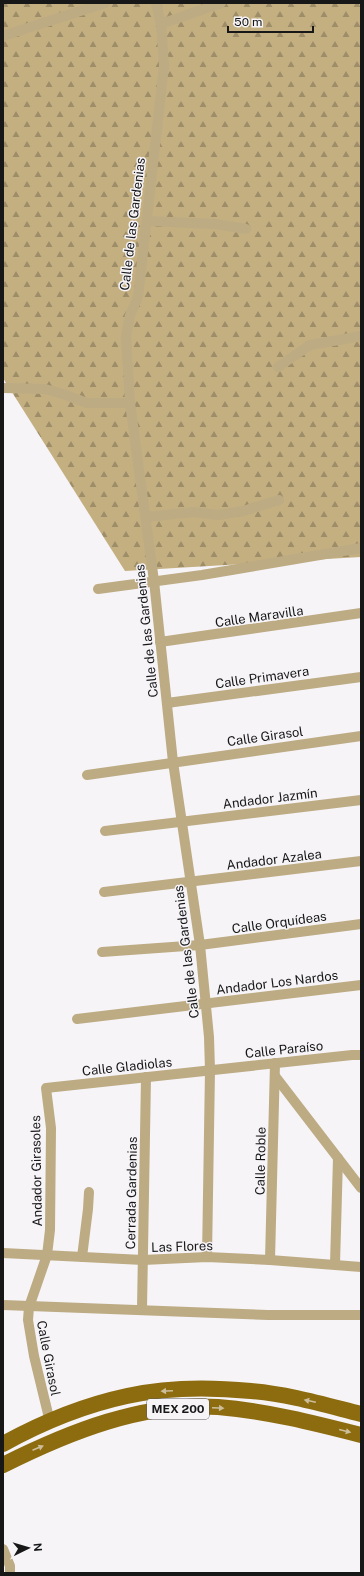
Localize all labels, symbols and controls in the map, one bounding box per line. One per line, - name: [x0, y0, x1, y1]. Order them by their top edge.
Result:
- scale bar: [228, 8, 313, 34]
- text: 50 m: [234, 15, 262, 29]
- street label: Calle de las Gardenias: [117, 157, 148, 291]
- street label: Calle de las Gardenias: [132, 564, 161, 698]
- street label: Calle Maravilla: [214, 603, 304, 630]
- street label: Calle Primavera: [214, 663, 310, 692]
- street label: Calle Girasol: [226, 724, 304, 749]
- street label: Andador Jazmín: [222, 785, 318, 812]
- street label: Andador Azalea: [226, 846, 323, 873]
- street label: Calle de las Gardenias: [171, 885, 202, 1019]
- street label: Calle Orquídeas: [231, 908, 327, 937]
- street label: Andador Los Nardos: [215, 968, 339, 997]
- street label: Calle Paraíso: [244, 1038, 324, 1061]
- street label: Calle Gladiolas: [81, 1054, 173, 1079]
- street label: Andador Girasoles: [28, 1115, 45, 1227]
- street label: Calle Roble: [252, 1127, 269, 1195]
- street label: Cerrada Gardenias: [123, 1137, 140, 1250]
- street label: Las Flores: [151, 1238, 213, 1255]
- street label: Calle Girasol: [34, 1319, 63, 1397]
- one-way arrow: [161, 1387, 173, 1394]
- one-way arrow: [303, 1398, 316, 1404]
- road number: MEX 200: [147, 1399, 209, 1419]
- one-way arrow: [212, 1404, 224, 1411]
- one-way arrow: [339, 1428, 351, 1434]
- one-way arrow: [33, 1445, 44, 1451]
- north arrow: [8, 1528, 48, 1568]
- text: N: [32, 1542, 44, 1552]

